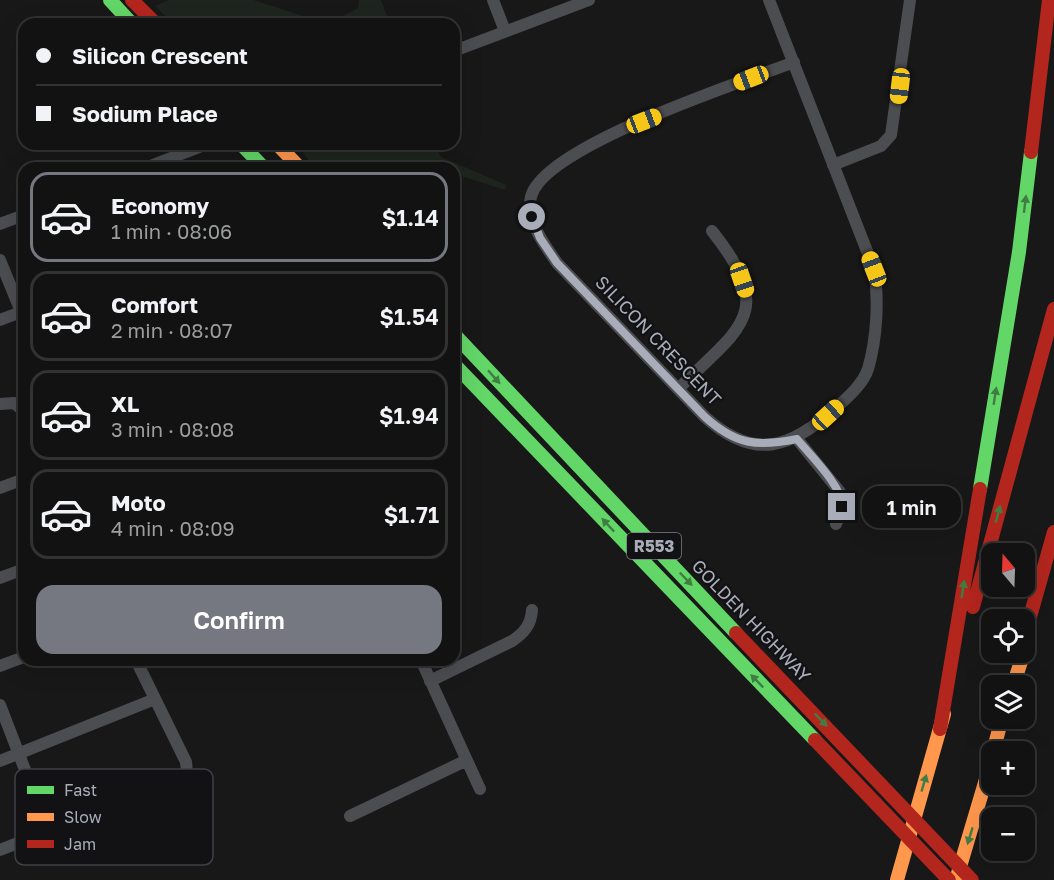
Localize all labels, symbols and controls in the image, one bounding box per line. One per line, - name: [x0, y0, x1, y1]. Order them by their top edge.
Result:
- text: Silicon Crescent: [72, 42, 248, 69]
- car: [731, 63, 771, 93]
- car: [889, 67, 911, 105]
- text: Sodium Place: [72, 100, 218, 127]
- car: [624, 106, 664, 136]
- icon: car: [39, 190, 93, 244]
- text: Economy: [111, 192, 209, 219]
- one-way arrow: [1020, 194, 1030, 213]
- route start: [518, 203, 545, 230]
- text: $1.14: [382, 204, 439, 231]
- text: 1 min · 08:06: [111, 219, 232, 243]
- car: [859, 249, 889, 289]
- car: [728, 260, 756, 300]
- street label: SILICON CRESCENT: [591, 271, 726, 410]
- icon: car: [39, 289, 93, 343]
- text: Comfort: [111, 291, 198, 318]
- text: $1.54: [380, 303, 439, 330]
- text: 2 min · 08:07: [111, 318, 233, 342]
- one-way arrow: [487, 369, 500, 384]
- one-way arrow: [991, 387, 1000, 406]
- icon: car: [39, 388, 93, 442]
- text: XL: [111, 390, 139, 417]
- car: [809, 396, 847, 434]
- text: $1.94: [379, 402, 439, 429]
- text: 3 min · 08:08: [111, 417, 234, 441]
- callout: 1 min: [863, 486, 962, 528]
- icon: car: [39, 487, 93, 541]
- text: Moto: [111, 489, 166, 516]
- route end: [828, 493, 855, 520]
- text: 1 min: [886, 495, 937, 519]
- text: $1.71: [384, 501, 439, 528]
- one-way arrow: [994, 505, 1003, 523]
- text: 4 min · 08:09: [111, 516, 235, 540]
- one-way arrow: [602, 518, 615, 533]
- road number: R553: [627, 533, 681, 559]
- north arrow: [981, 543, 1035, 597]
- map controls: [981, 543, 1035, 861]
- street label: GOLDEN HIGHWAY: [688, 554, 816, 686]
- one-way arrow: [679, 572, 693, 587]
- one-way arrow: [959, 579, 968, 598]
- button: Confirm: [36, 585, 442, 654]
- button: locate: [981, 609, 1035, 663]
- one-way arrow: [750, 674, 764, 689]
- button: layers: [981, 675, 1035, 729]
- one-way arrow: [814, 712, 828, 727]
- button: +: [981, 741, 1035, 795]
- legend: [15, 769, 213, 865]
- one-way arrow: [920, 774, 929, 792]
- text: Fast: [64, 780, 97, 800]
- text: Slow: [64, 807, 102, 827]
- button: −: [981, 807, 1035, 861]
- one-way arrow: [965, 827, 974, 845]
- text: Jam: [64, 834, 96, 854]

